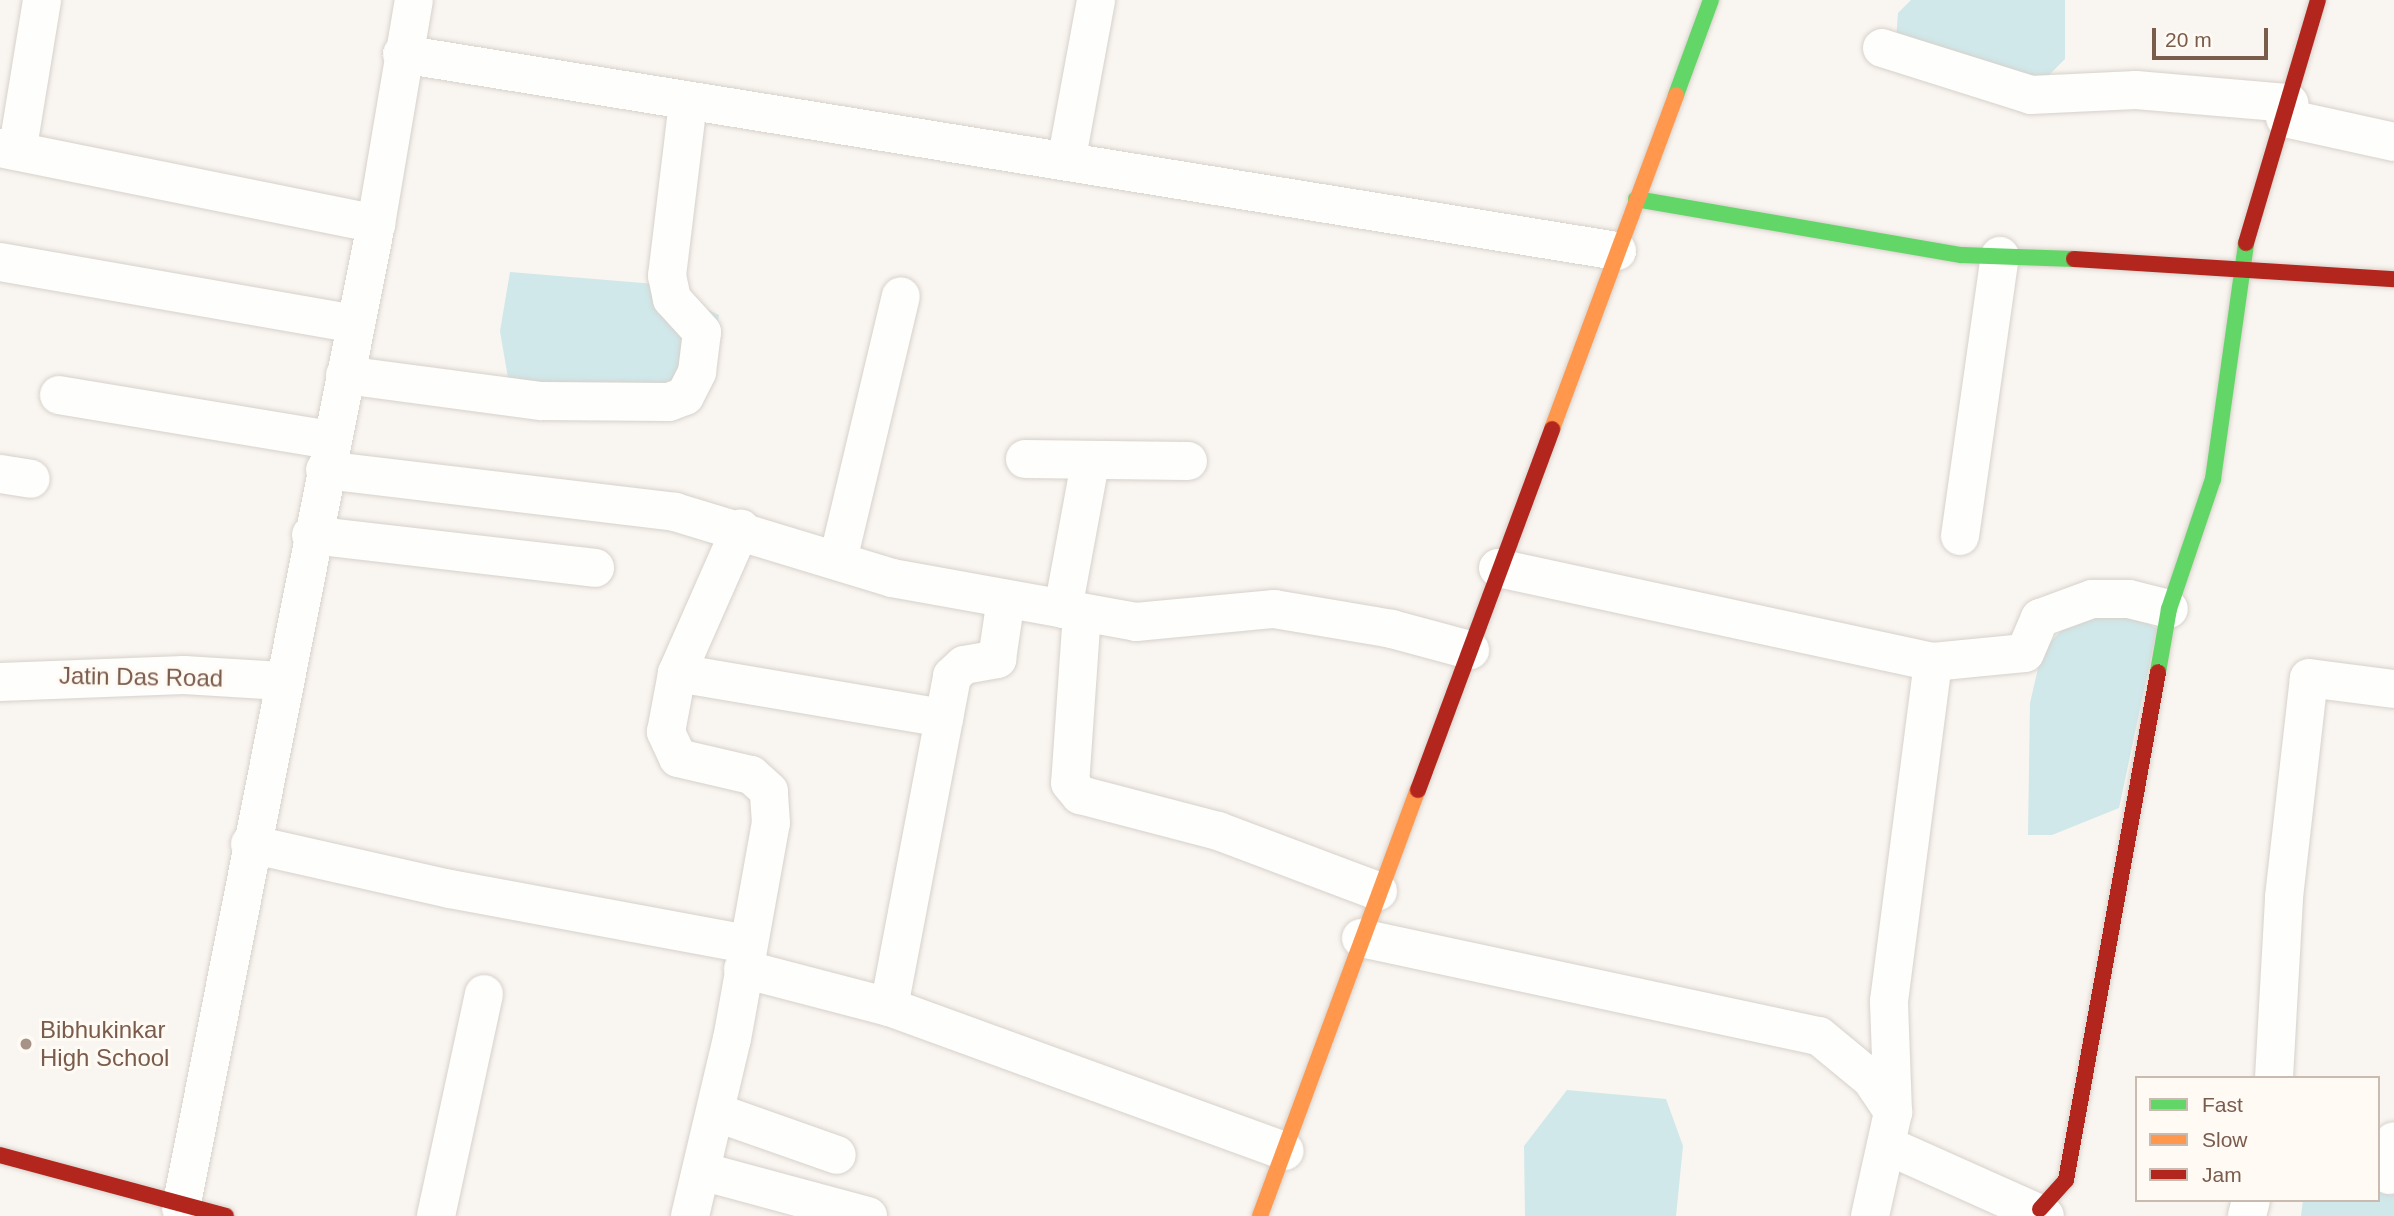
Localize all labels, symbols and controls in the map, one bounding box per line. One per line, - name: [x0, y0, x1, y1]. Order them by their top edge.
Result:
- scale bar: [2156, 14, 2272, 58]
- text: 20 m: [2165, 28, 2212, 51]
- street label: Jatin Das Road: [59, 661, 223, 693]
- place label: Bibhukinkar High School: [40, 1016, 169, 1072]
- marker: Bibhukinkar High School: [18, 1036, 34, 1052]
- legend: [2135, 1076, 2380, 1202]
- text: Fast: [2202, 1093, 2243, 1116]
- text: Slow: [2202, 1128, 2248, 1151]
- text: Jam: [2202, 1163, 2242, 1186]

